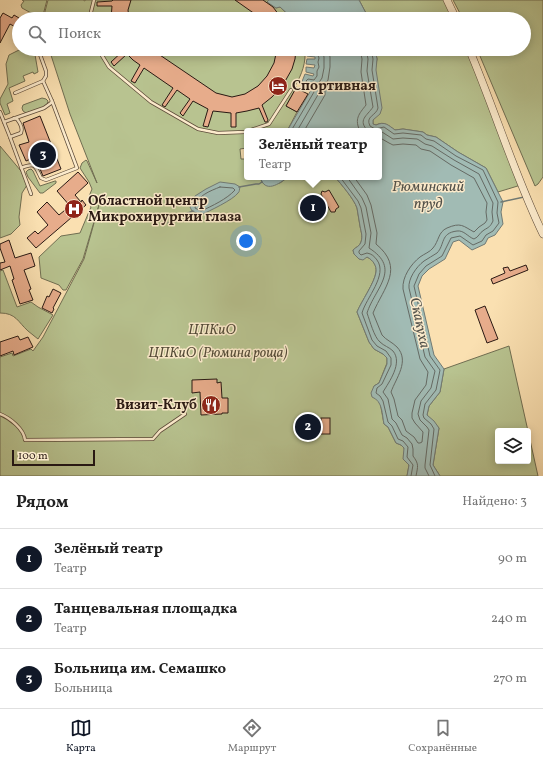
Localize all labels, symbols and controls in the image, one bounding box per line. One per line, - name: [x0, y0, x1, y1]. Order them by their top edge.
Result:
- search box: [12, 12, 531, 56]
- icon: search: [26, 23, 48, 45]
- text: Поиск: [58, 24, 101, 45]
- hotel icon: Спортивная: [267, 75, 289, 97]
- place label: Спортивная: [292, 77, 376, 96]
- popup: [244, 128, 382, 180]
- text: Зелёный театр: [259, 135, 367, 156]
- pin: 3: [30, 140, 56, 170]
- text: Театр: [259, 156, 291, 174]
- water label: Рюминский пруд: [392, 177, 464, 215]
- place label: Областной центр Микрохирургии глаза: [88, 192, 242, 227]
- pin: 1: [300, 193, 326, 223]
- hospital icon: Областной центр Микрохирургии глаза: [63, 198, 85, 220]
- your location: [236, 231, 256, 251]
- water label: Скакуха: [403, 296, 435, 350]
- park label: ЦПКиО: [188, 321, 236, 340]
- park label: ЦПКиО (Рюмина роща): [148, 344, 288, 363]
- restaurant icon: Визит-Клуб: [200, 394, 222, 416]
- place label: Визит-Клуб: [116, 396, 197, 415]
- pin: 2: [295, 412, 321, 442]
- map controls: [495, 428, 531, 464]
- button: layers: [495, 428, 531, 464]
- scale bar: [12, 448, 95, 467]
- text: 100 m: [18, 449, 48, 464]
- text: Рядом: [16, 491, 69, 514]
- text: Найдено: 3: [462, 493, 527, 511]
- text: Зелёный театр: [54, 539, 163, 560]
- text: 1: [26, 550, 32, 568]
- text: 90 m: [498, 550, 527, 568]
- text: Театр: [54, 560, 87, 578]
- text: Танцевальная площадка: [54, 599, 238, 620]
- text: 2: [26, 610, 32, 628]
- text: 240 m: [491, 610, 527, 628]
- text: Театр: [54, 620, 87, 638]
- text: Больница им. Семашко: [54, 659, 226, 680]
- text: 3: [26, 670, 32, 688]
- text: 270 m: [493, 670, 527, 688]
- text: Больница: [54, 680, 113, 698]
- tab: Карта: [66, 717, 96, 756]
- tab: Маршрут: [228, 717, 276, 756]
- tab: Сохранённые: [408, 717, 477, 756]

